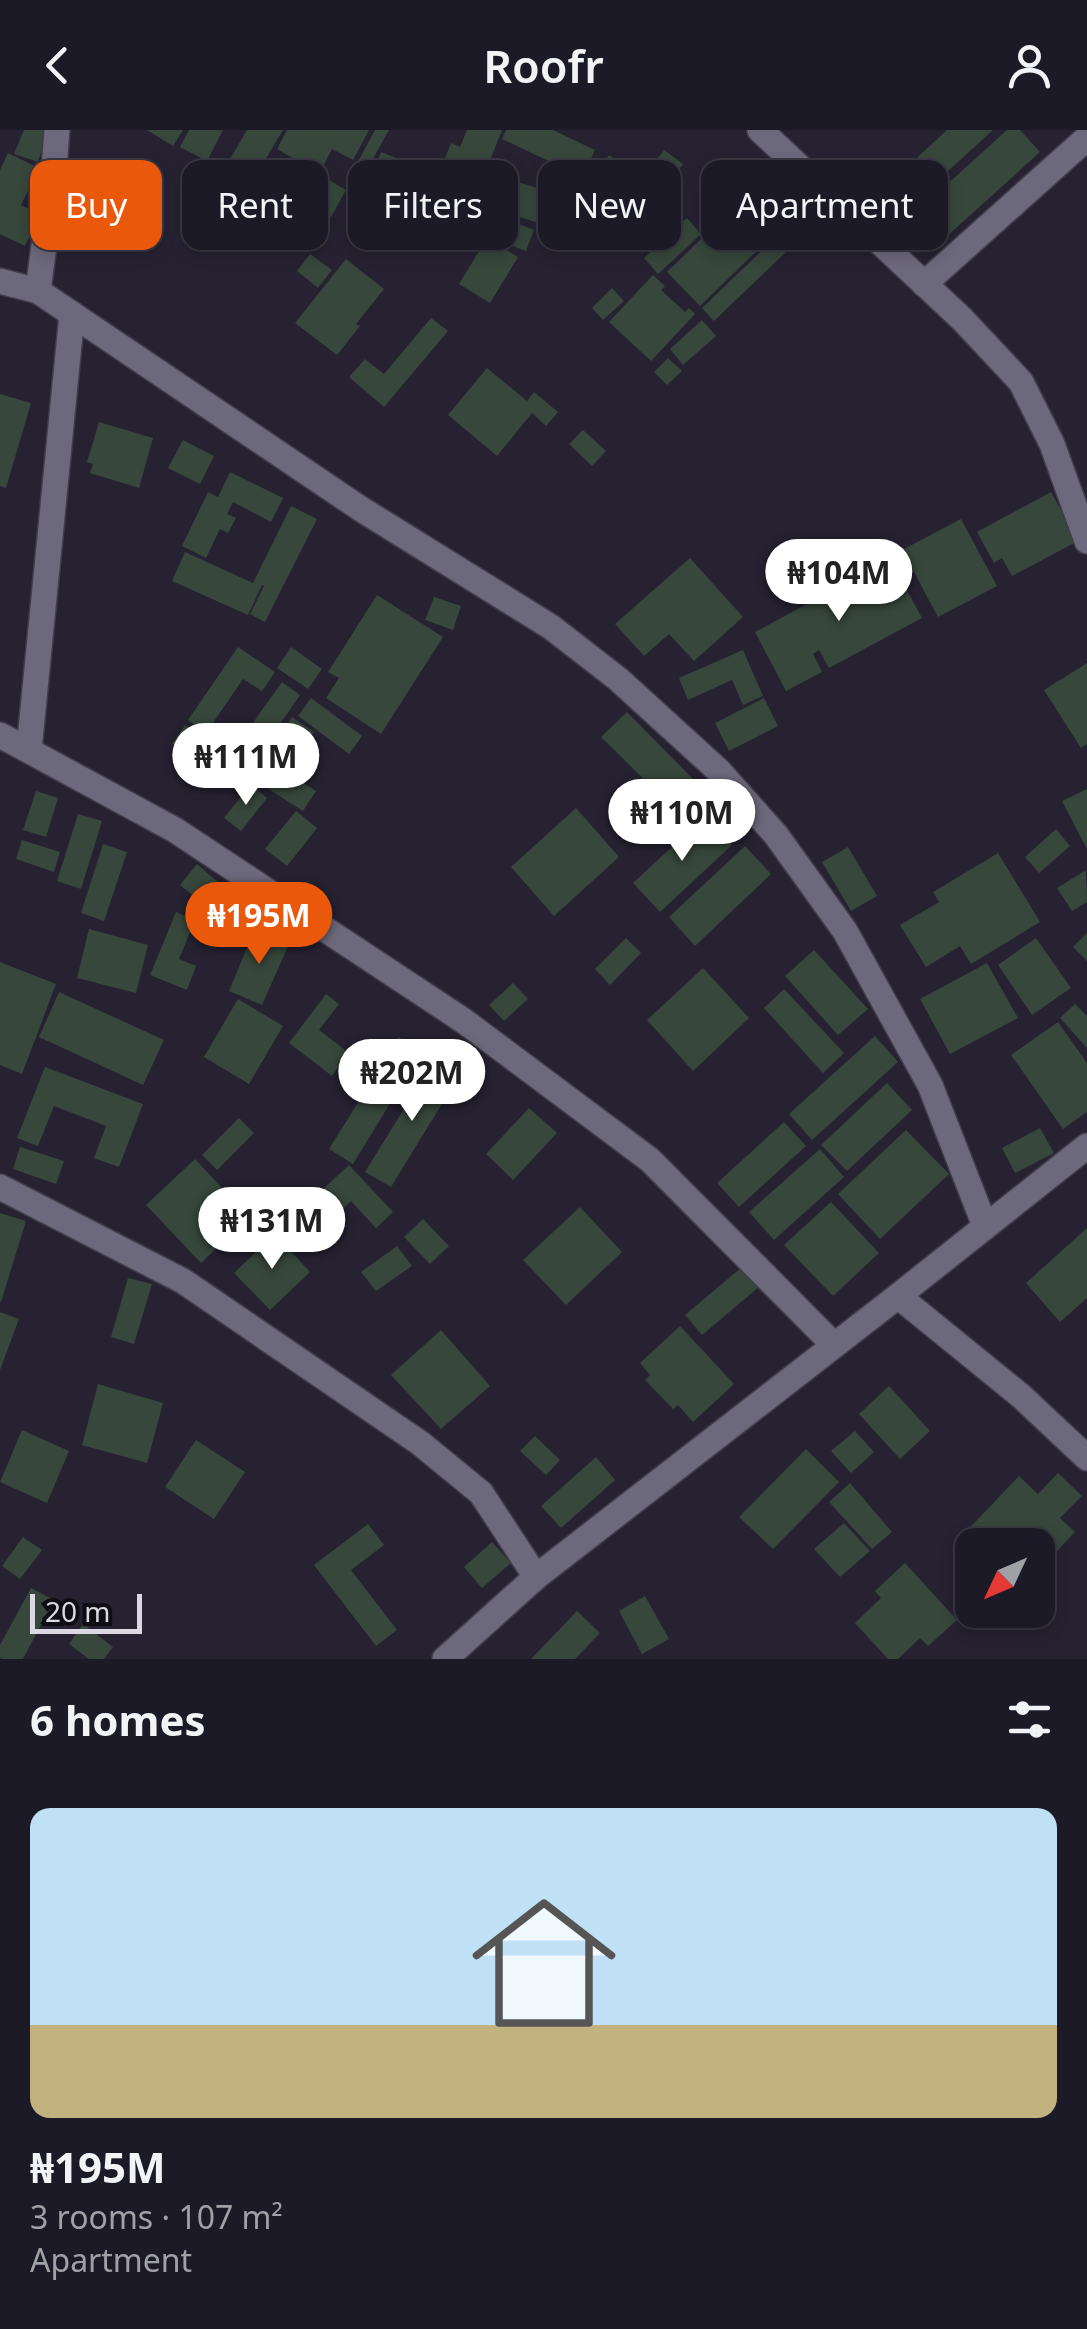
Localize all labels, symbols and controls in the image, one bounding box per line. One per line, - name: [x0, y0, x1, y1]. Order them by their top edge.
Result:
- text: Roofr: [483, 35, 604, 96]
- icon: back: [30, 38, 85, 93]
- icon: person: [1002, 38, 1057, 93]
- chip: Buy: [30, 160, 162, 250]
- chip: Rent: [182, 160, 328, 250]
- chip: Filters: [348, 160, 518, 250]
- chip: New: [538, 160, 681, 250]
- chip: Apartment: [701, 160, 948, 250]
- pin: ₦104M: [769, 539, 909, 624]
- text: ₦104M: [787, 550, 891, 593]
- pin: ₦111M: [176, 723, 316, 808]
- text: ₦111M: [194, 734, 298, 777]
- pin: ₦110M: [612, 779, 752, 864]
- text: ₦110M: [630, 790, 734, 833]
- pin: ₦195M: [189, 882, 329, 967]
- text: ₦195M: [207, 893, 311, 936]
- pin: ₦202M: [342, 1039, 482, 1124]
- text: ₦202M: [360, 1050, 464, 1093]
- pin: ₦131M: [202, 1187, 342, 1272]
- text: ₦131M: [220, 1198, 324, 1241]
- north arrow: [955, 1528, 1055, 1628]
- map controls: [955, 1528, 1055, 1628]
- scale bar: [30, 1589, 142, 1634]
- text: 20 m: [45, 1592, 111, 1630]
- text: 6 homes: [30, 1691, 206, 1748]
- icon: filters: [1002, 1692, 1057, 1747]
- icon: home: [454, 1873, 634, 2053]
- text: ₦195M: [30, 2138, 166, 2195]
- text: 3 rooms · 107 m²: [30, 2195, 283, 2238]
- text: Apartment: [30, 2238, 192, 2281]

